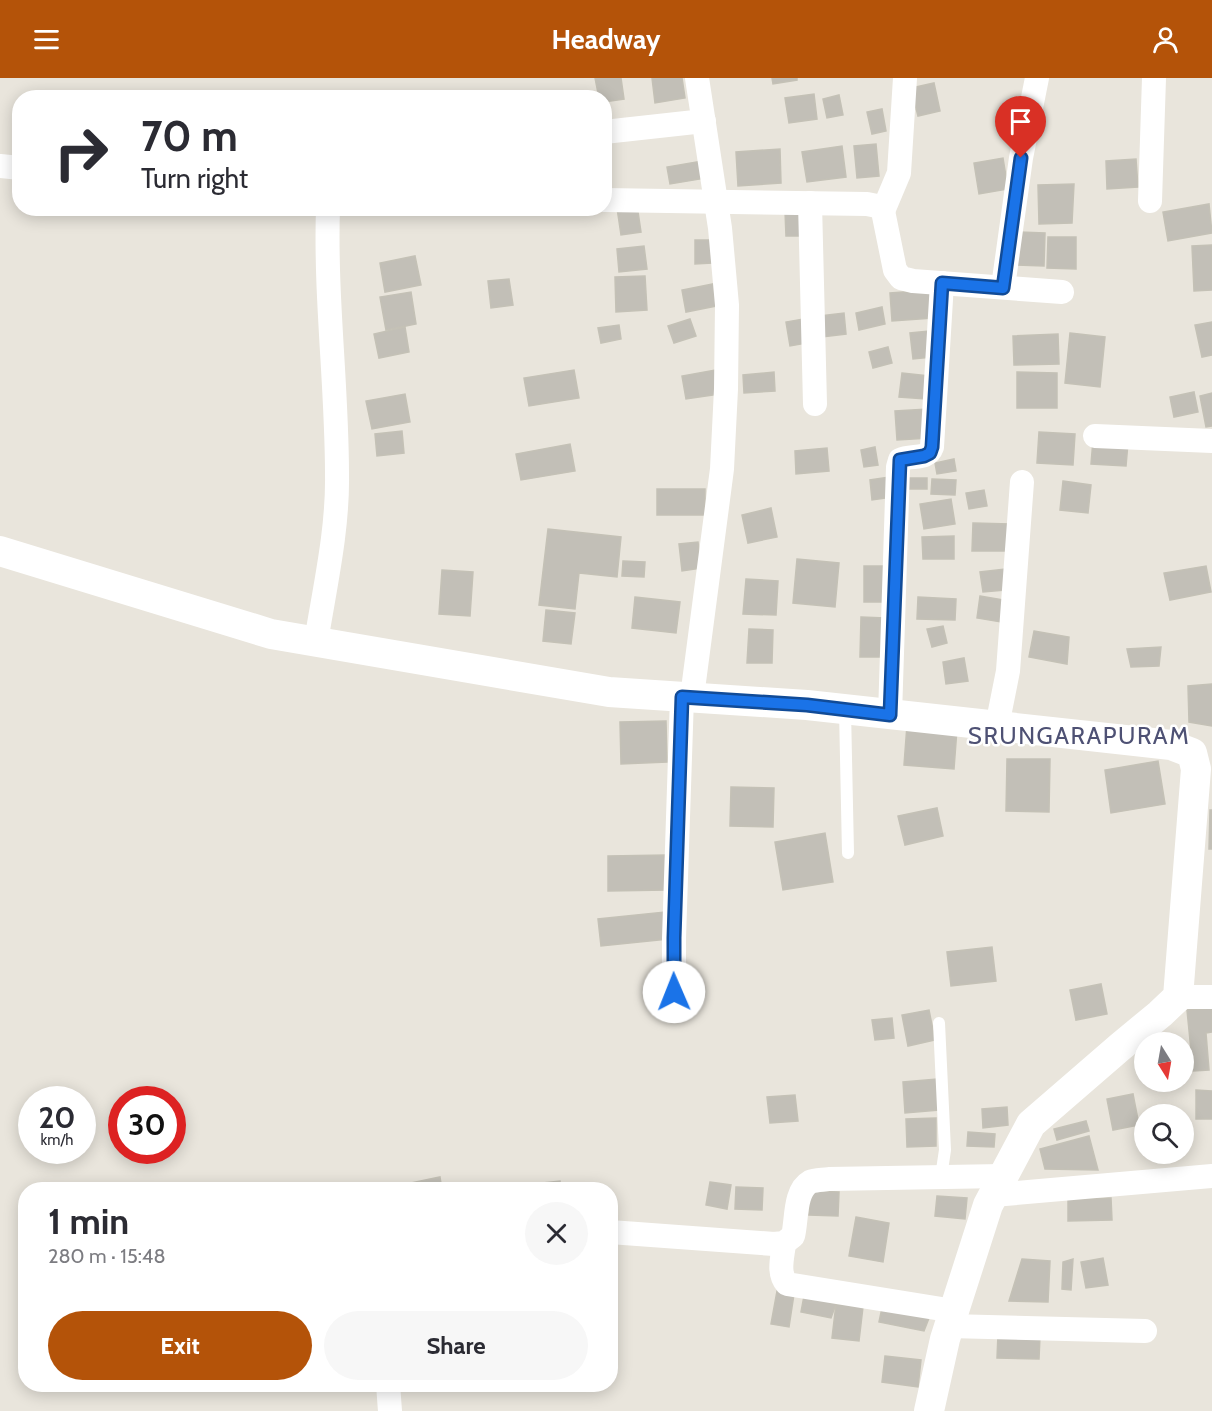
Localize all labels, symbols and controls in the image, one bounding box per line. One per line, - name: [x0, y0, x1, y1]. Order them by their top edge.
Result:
- icon: menu: [30, 23, 63, 56]
- text: Headway: [552, 23, 660, 56]
- icon: person: [1149, 23, 1182, 56]
- pin: [995, 96, 1046, 158]
- icon: arrive: [1004, 105, 1037, 138]
- text: 70 m: [141, 110, 238, 162]
- icon: right: [42, 114, 120, 192]
- text: Turn right: [141, 162, 248, 195]
- district label: SRUNGARAPURAM: [968, 721, 1190, 750]
- position arrow: [642, 960, 706, 1024]
- north arrow: [1134, 1032, 1194, 1092]
- map controls: [1134, 1032, 1194, 1164]
- speed limit sign: 30: [108, 1086, 186, 1164]
- text: 20: [38, 1099, 76, 1136]
- button: search: [1134, 1104, 1194, 1164]
- text: km/h: [41, 1131, 73, 1149]
- text: 1 min: [48, 1199, 129, 1243]
- button: close: [525, 1202, 588, 1265]
- text: 280 m · 15:48: [48, 1244, 166, 1268]
- button: Exit: [48, 1311, 312, 1380]
- button: Share: [324, 1311, 588, 1380]

